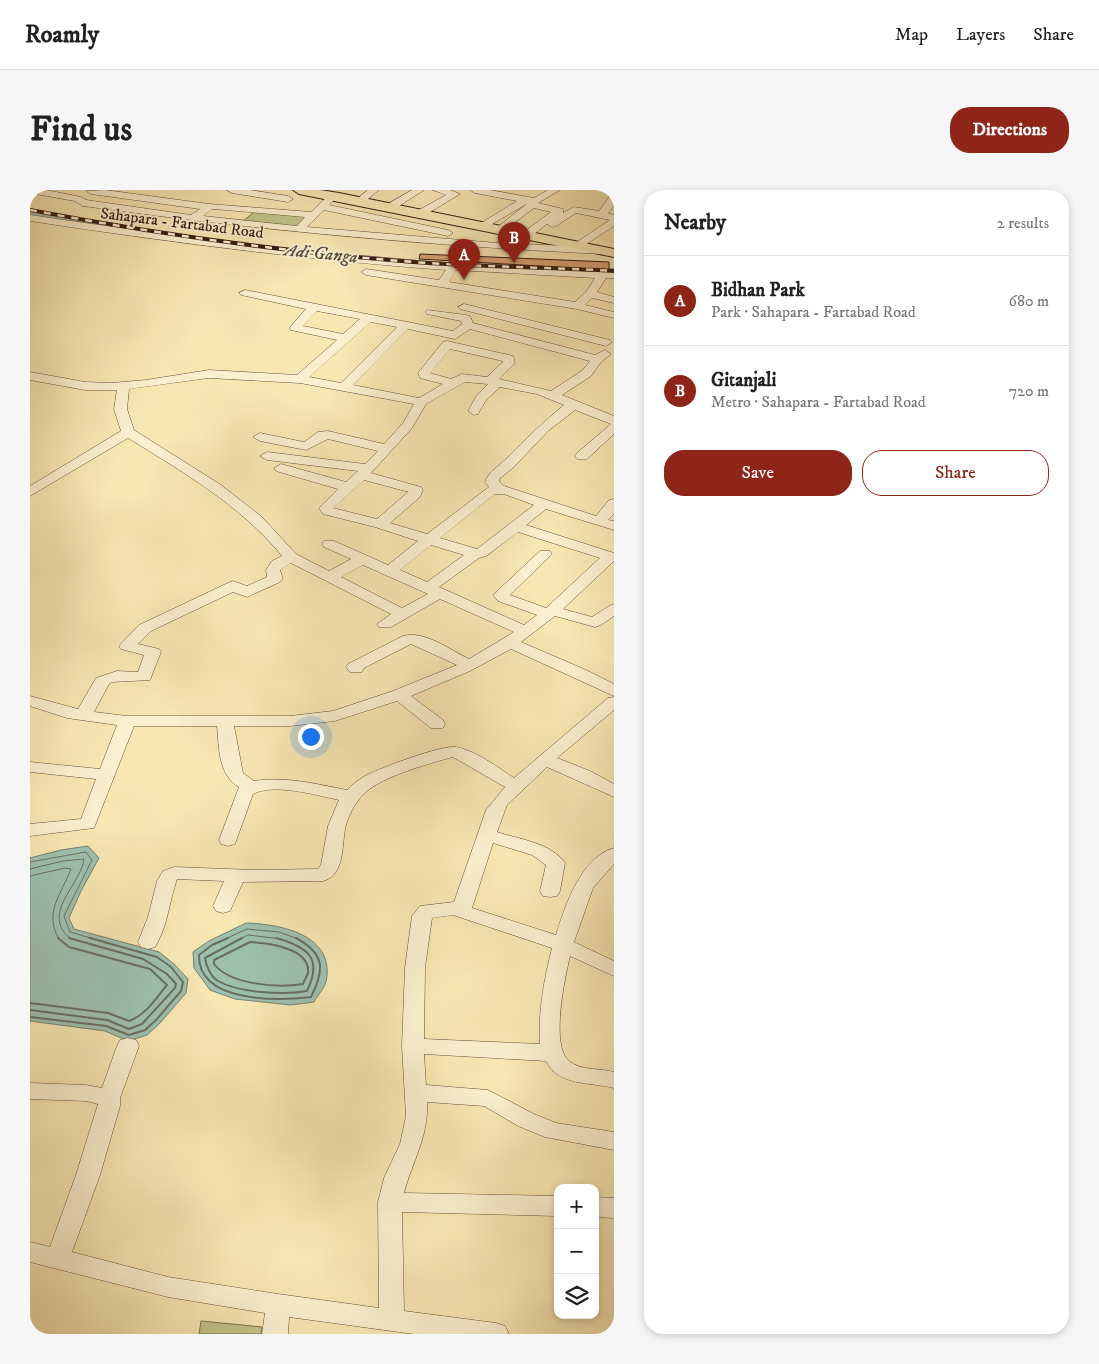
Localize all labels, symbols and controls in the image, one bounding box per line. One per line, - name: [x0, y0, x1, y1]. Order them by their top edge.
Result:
- text: Roamly: [25, 20, 99, 50]
- text: Map: [895, 24, 928, 46]
- text: Layers: [956, 24, 1005, 46]
- text: Share: [1033, 24, 1074, 46]
- button: Directions: [950, 107, 1069, 153]
- text: Find us: [30, 108, 132, 152]
- street label: Sahapara - Fartabad Road: [99, 203, 265, 243]
- text: Nearby: [664, 210, 726, 236]
- text: 2 results: [997, 213, 1049, 233]
- pin: B: [498, 222, 530, 263]
- water label: Adi Ganga: [281, 239, 359, 269]
- pin: A: [448, 239, 480, 280]
- text: Bidhan Park: [711, 279, 805, 302]
- text: A: [675, 291, 685, 311]
- text: 680 m: [1009, 291, 1049, 311]
- text: Park · Sahapara - Fartabad Road: [711, 302, 916, 322]
- text: Gitanjali: [711, 369, 776, 392]
- text: B: [675, 381, 685, 401]
- text: 720 m: [1009, 381, 1049, 401]
- text: Metro · Sahapara - Fartabad Road: [711, 392, 926, 412]
- button: Save: [664, 450, 852, 496]
- button: Share: [862, 450, 1049, 496]
- your location: [298, 724, 324, 750]
- map controls: [554, 1184, 599, 1319]
- button: +: [554, 1184, 599, 1229]
- button: −: [554, 1229, 599, 1274]
- button: layers: [554, 1274, 599, 1319]

